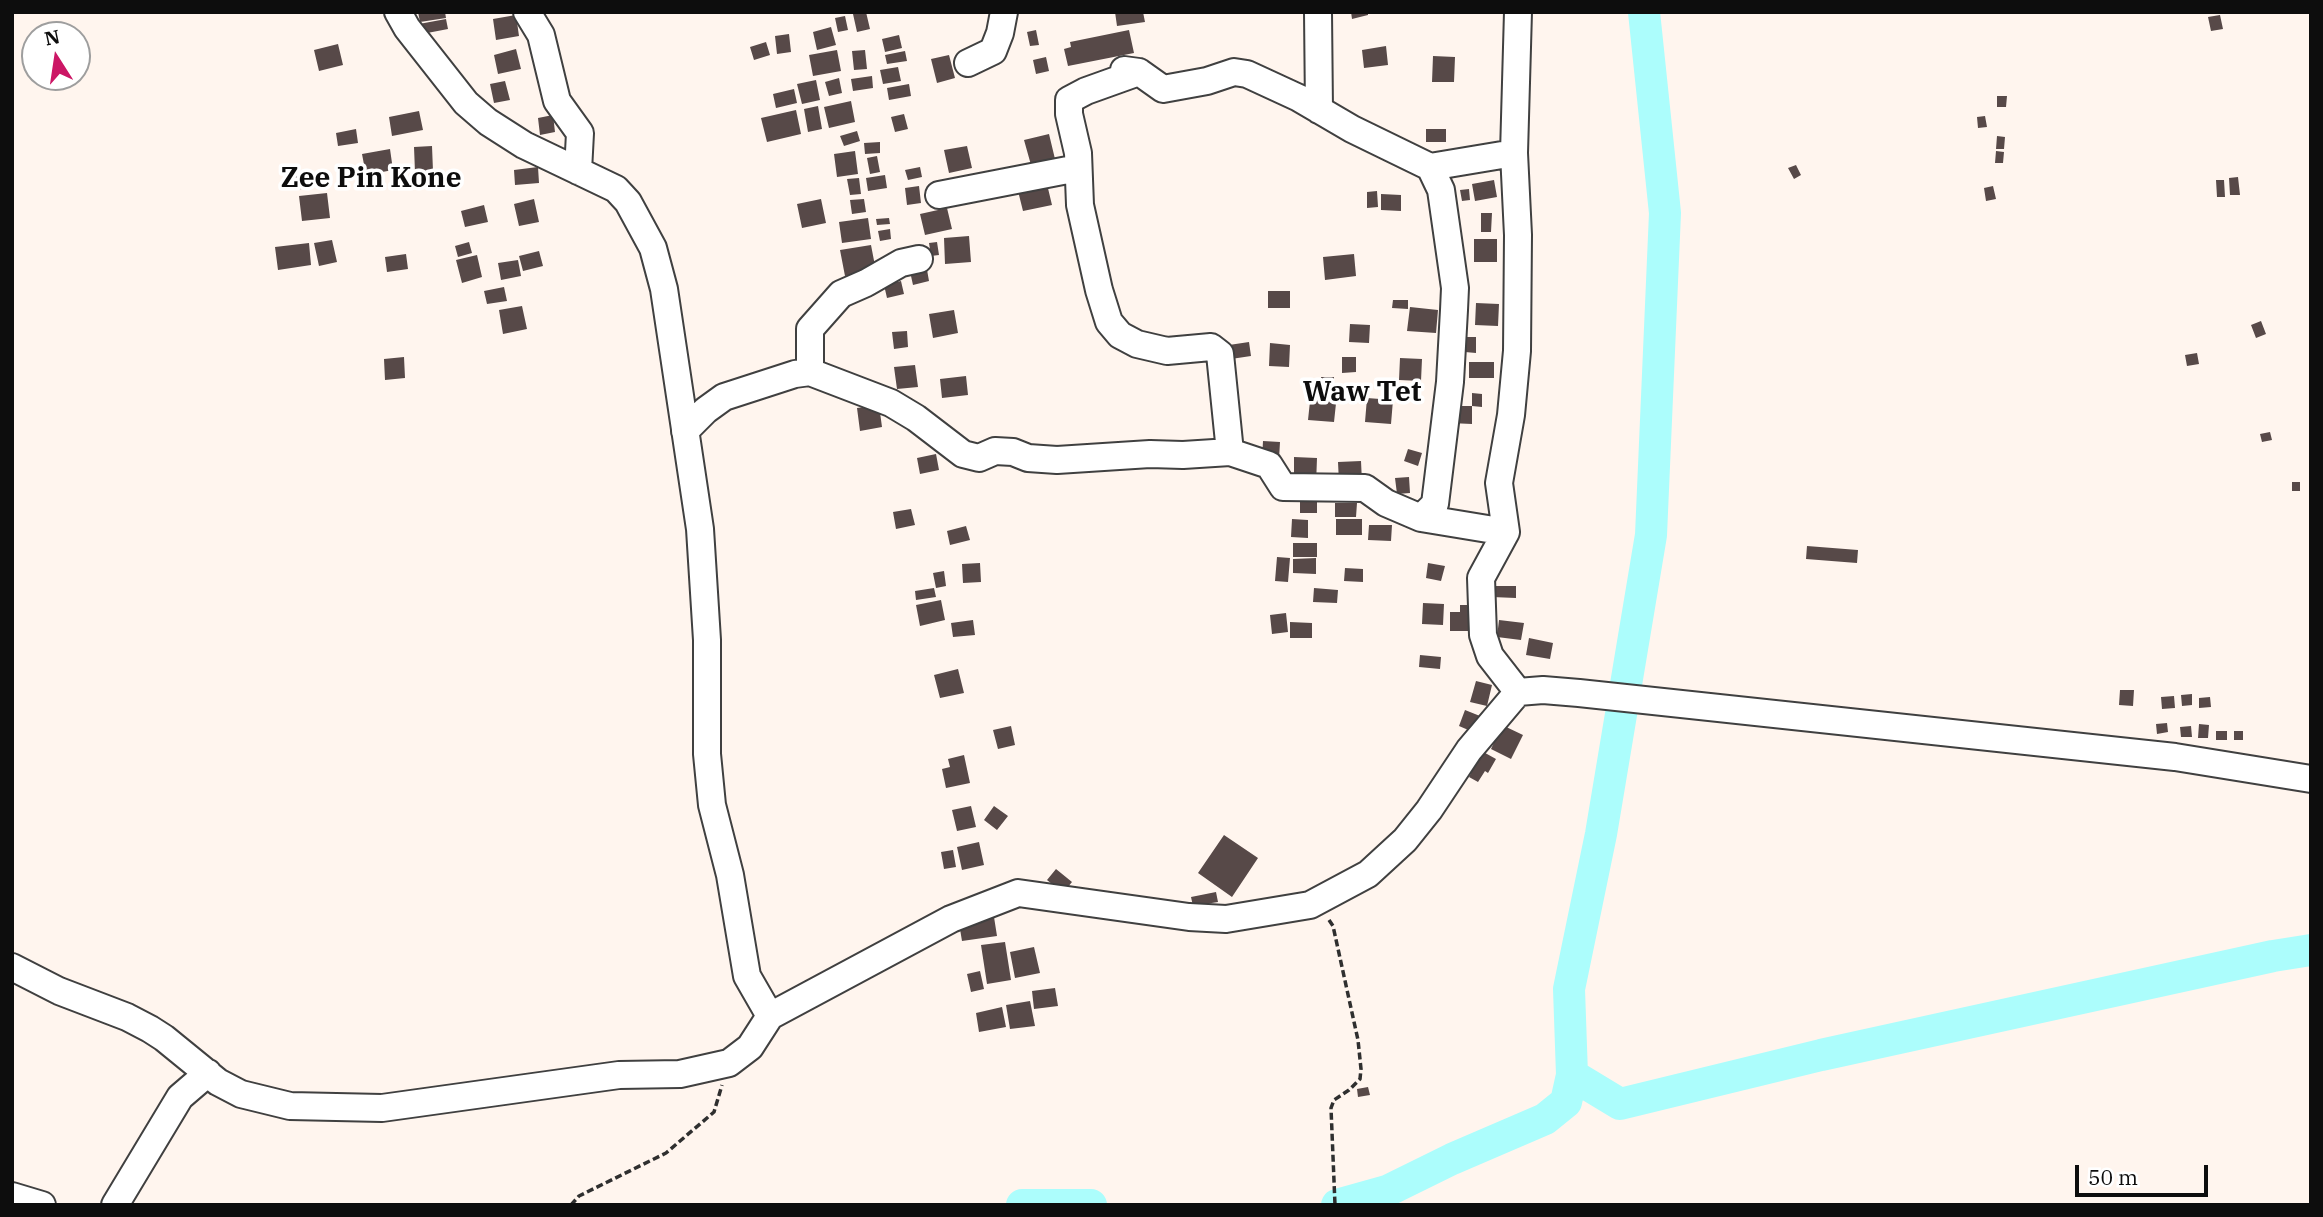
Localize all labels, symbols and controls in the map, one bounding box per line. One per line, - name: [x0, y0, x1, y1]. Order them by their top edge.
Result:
- north arrow: [21, 21, 91, 91]
- text: N: [42, 24, 62, 51]
- district label: Zee Pin Kone: [281, 162, 461, 196]
- district label: Waw Tet: [1303, 376, 1421, 410]
- scale bar: [2078, 1150, 2211, 1194]
- text: 50 m: [2088, 1163, 2138, 1191]

